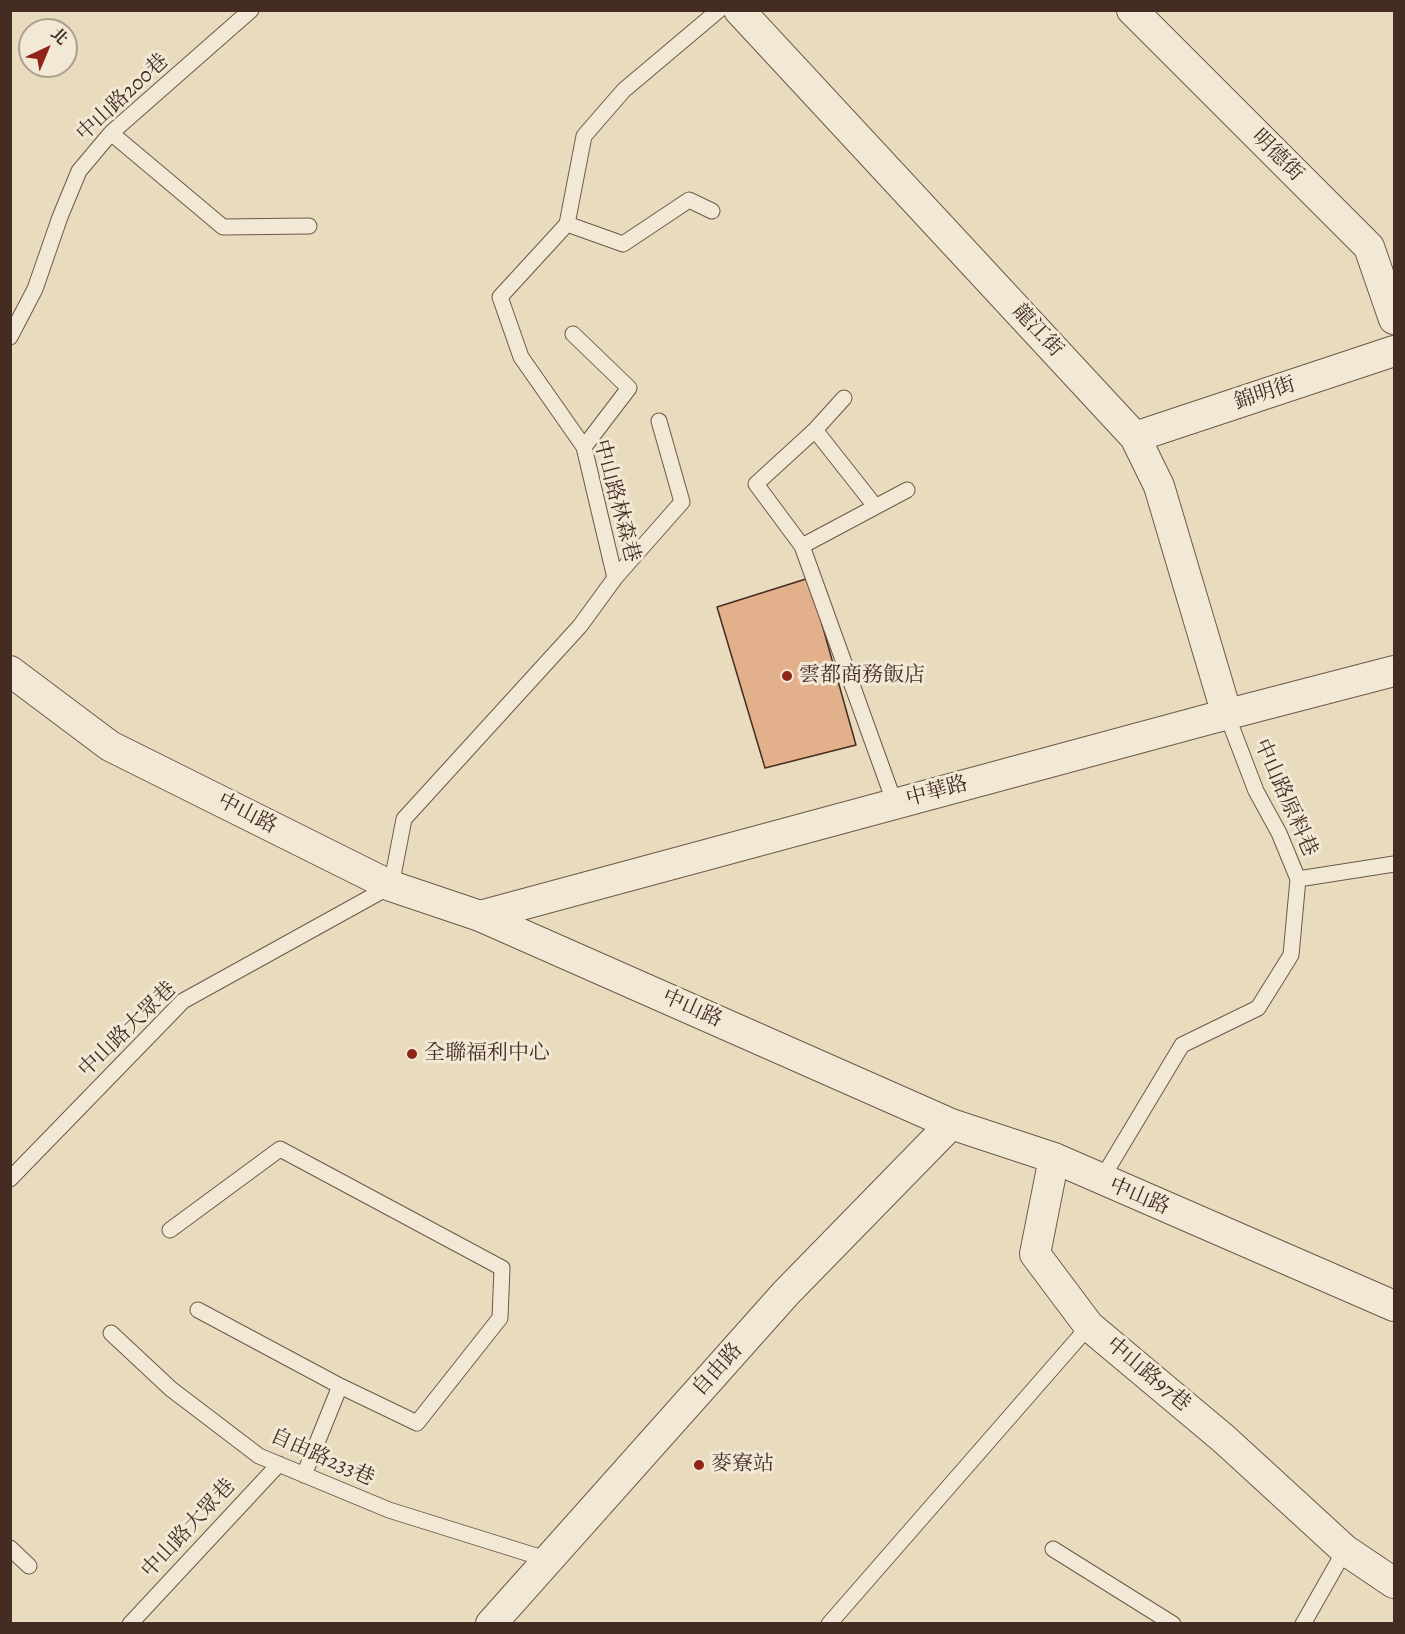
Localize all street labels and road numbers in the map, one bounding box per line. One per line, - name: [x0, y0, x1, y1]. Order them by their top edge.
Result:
- street label: 中山路200巷: [72, 49, 174, 147]
- street label: 明德街: [1246, 125, 1308, 187]
- street label: 龍江街: [1006, 299, 1068, 363]
- street label: 錦明街: [1231, 372, 1299, 416]
- street label: 中山路林森巷: [588, 437, 644, 565]
- street label: 中山路原料巷: [1248, 735, 1322, 861]
- street label: 中華路: [903, 772, 971, 812]
- street label: 中山路: [213, 788, 281, 840]
- street label: 中山路大眾巷: [74, 977, 182, 1083]
- street label: 中山路: [658, 985, 726, 1033]
- street label: 中山路: [1105, 1173, 1173, 1221]
- street label: 中山路97巷: [1101, 1332, 1195, 1418]
- street label: 自由路: [688, 1338, 748, 1402]
- street label: 自由路233巷: [266, 1424, 378, 1492]
- street label: 中山路大眾巷: [137, 1474, 241, 1584]

